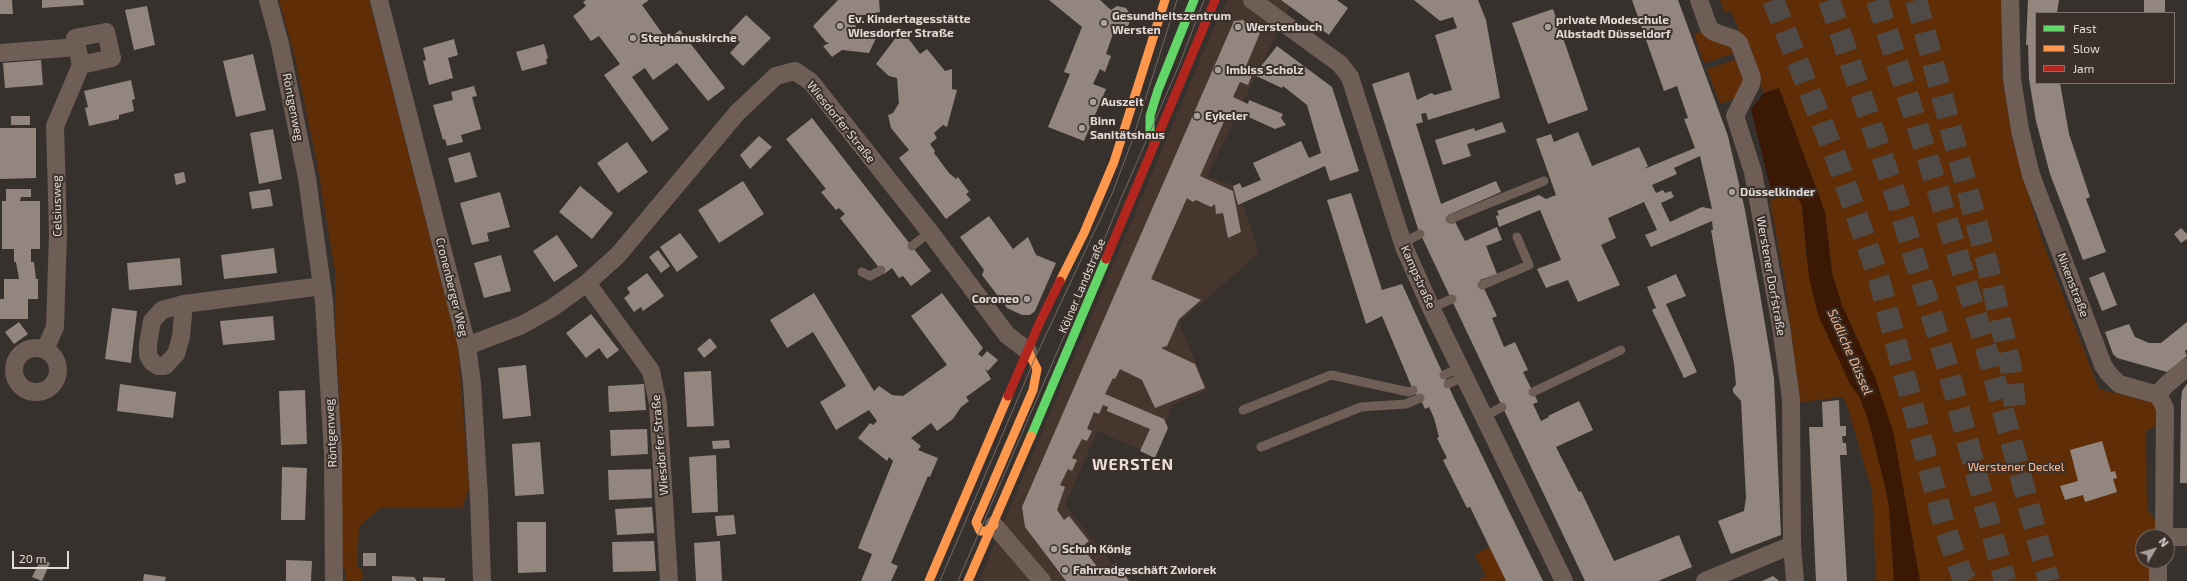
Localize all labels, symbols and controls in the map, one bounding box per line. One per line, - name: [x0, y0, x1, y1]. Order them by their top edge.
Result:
- place label: Gesundheitszentrum Wersten: [1112, 9, 1231, 37]
- place label: Ev. Kindertagesstätte Wiesdorfer Straße: [848, 12, 971, 40]
- legend: [2035, 12, 2175, 84]
- place label: private Modeschule Albstadt Düsseldorf: [1556, 13, 1671, 41]
- marker: Gesundheitszentrum Wersten: [1099, 18, 1109, 28]
- place label: Werstenbuch: [1246, 20, 1322, 34]
- marker: Ev. Kindertagesstätte Wiesdorfer Straße: [835, 21, 845, 31]
- text: Fast: [2073, 21, 2096, 35]
- marker: Werstenbuch: [1233, 22, 1243, 32]
- marker: private Modeschule Albstadt Düsseldorf: [1543, 22, 1553, 32]
- place label: Stephanuskirche: [641, 31, 737, 45]
- marker: Stephanuskirche: [628, 33, 638, 43]
- text: Slow: [2073, 41, 2100, 55]
- text: Jam: [2073, 61, 2094, 75]
- place label: Imbiss Scholz: [1226, 63, 1304, 77]
- marker: Imbiss Scholz: [1213, 65, 1223, 75]
- street label: Röntgenweg: [279, 72, 307, 142]
- street label: Wiesdorfer Straße: [804, 78, 878, 166]
- place label: Auszeit: [1101, 95, 1144, 109]
- marker: Auszeit: [1088, 97, 1098, 107]
- place label: Eykeler: [1205, 109, 1248, 123]
- marker: Eykeler: [1192, 111, 1202, 121]
- place label: Binn Sanitätshaus: [1090, 114, 1165, 142]
- marker: Binn Sanitätshaus: [1077, 123, 1087, 133]
- street label: Celsiusweg: [49, 175, 65, 237]
- place label: Düsselkinder: [1740, 185, 1815, 199]
- marker: Düsselkinder: [1727, 187, 1737, 197]
- street label: Werstener Dorfstraße: [1753, 215, 1789, 337]
- street label: Cronenberger Weg: [433, 236, 471, 338]
- street label: Kölner Landstraße: [1056, 237, 1108, 335]
- street label: Kampstraße: [1398, 243, 1438, 311]
- street label: Nixenstraße: [2054, 251, 2092, 319]
- place label: Coroneo: [972, 292, 1019, 306]
- marker: Coroneo: [1022, 294, 1032, 304]
- water label: Südliche Düssel: [1824, 306, 1876, 398]
- street label: Wiesdorfer Straße: [648, 394, 672, 496]
- street label: Röntgenweg: [322, 398, 340, 468]
- district label: WERSTEN: [1092, 455, 1174, 475]
- park label: Werstener Deckel: [1968, 460, 2064, 474]
- north arrow: [2135, 529, 2175, 569]
- text: N: [2156, 535, 2172, 549]
- place label: Schuh König: [1062, 542, 1131, 556]
- scale bar: [14, 543, 71, 569]
- marker: Schuh König: [1049, 544, 1059, 554]
- text: 20 m: [19, 551, 46, 565]
- place label: Fahrradgeschäft Zwiorek: [1073, 563, 1216, 577]
- marker: Fahrradgeschäft Zwiorek: [1060, 565, 1070, 575]

